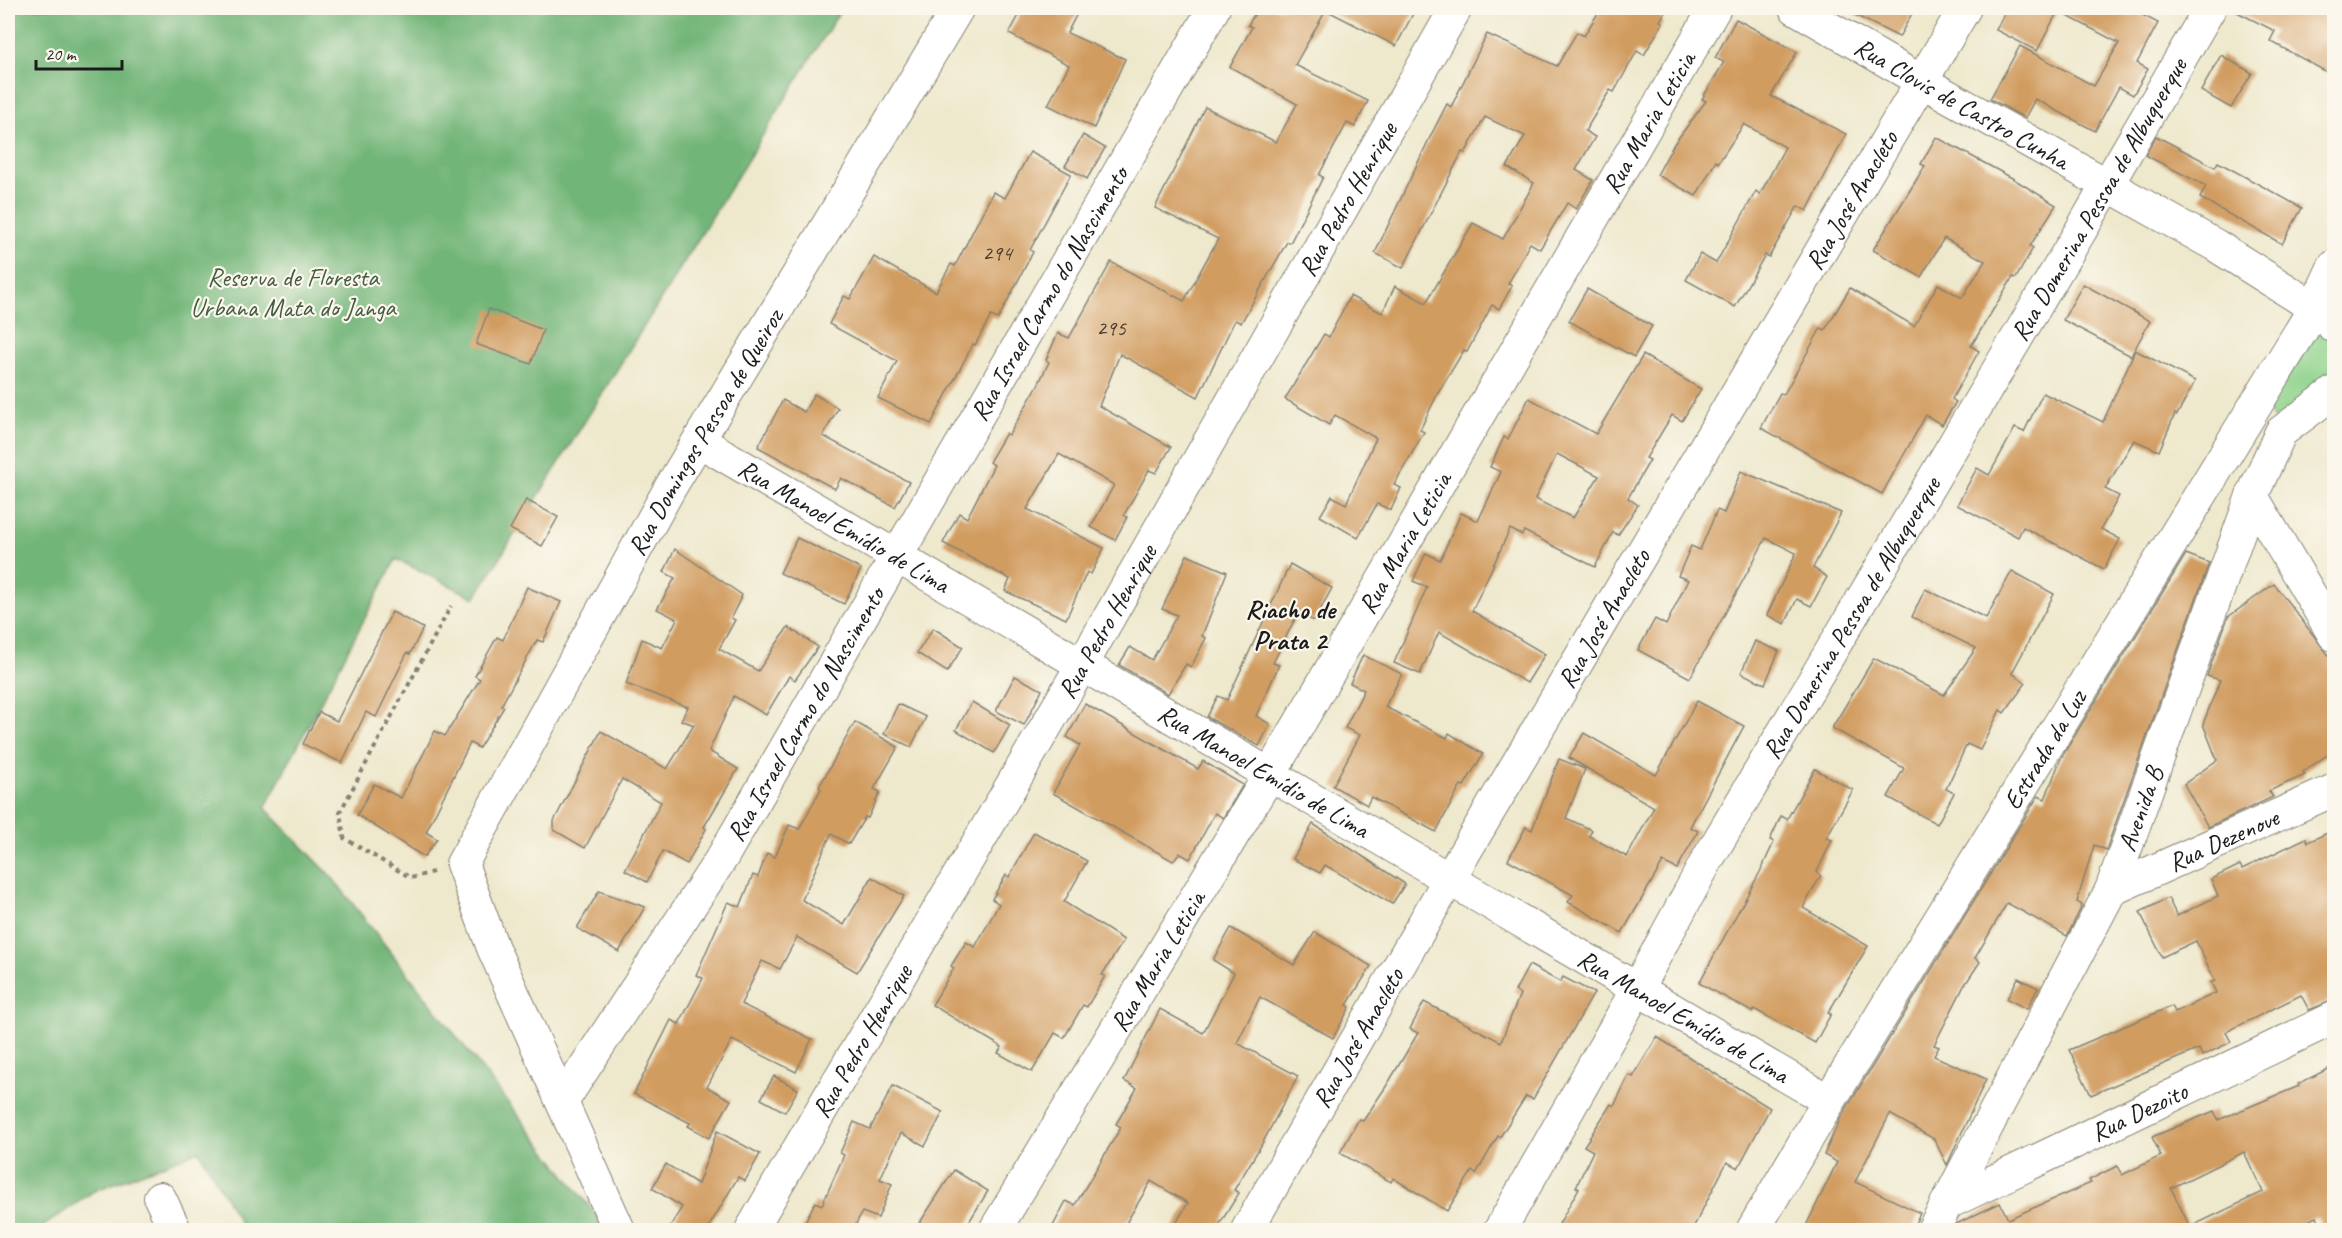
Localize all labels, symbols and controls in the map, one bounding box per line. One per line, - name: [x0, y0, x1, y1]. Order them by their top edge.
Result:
- street label: Rua Clovis de Castro Cunha: [1849, 30, 2077, 178]
- scale bar: [36, 33, 122, 71]
- text: 20 m: [45, 43, 78, 65]
- street label: Rua Maria Leticia: [1594, 44, 1704, 199]
- street label: Rua Domerina Pessoa de Albuquerque: [2003, 51, 2195, 347]
- street label: Rua Pedro Henrique: [1290, 115, 1405, 282]
- street label: Rua José Anacleto: [1797, 123, 1906, 276]
- street label: Rua Israel Carmo do Nascimento: [962, 158, 1137, 427]
- house number: 294: [982, 239, 1014, 267]
- park label: Reserva de Floresta Urbana Mata do Janga: [190, 261, 397, 324]
- street label: Rua Domingos Pessoa de Queiroz: [620, 300, 792, 561]
- house number: 295: [1096, 314, 1127, 342]
- street label: Rua Manoel Emídio de Lima: [733, 451, 957, 601]
- street label: Rua Maria Leticia: [1350, 464, 1460, 619]
- street label: Rua Domerina Pessoa de Albuquerque: [1755, 469, 1948, 764]
- street label: Rua Pedro Henrique: [1050, 537, 1164, 704]
- street label: Rua José Anacleto: [1549, 541, 1658, 694]
- street label: Rua Israel Carmo do Nascimento: [719, 579, 893, 847]
- district label: Riacho de Prata 2: [1245, 592, 1338, 657]
- street label: Estrada da Luz: [1995, 682, 2094, 815]
- street label: Rua Manoel Emídio de Lima: [1152, 696, 1377, 846]
- street label: Avenida B: [2110, 761, 2171, 855]
- street label: Rua Dezenove: [2163, 800, 2285, 879]
- street label: Rua Maria Leticia: [1102, 883, 1213, 1037]
- street label: Rua Manoel Emídio de Lima: [1572, 941, 1796, 1091]
- street label: Rua Pedro Henrique: [804, 957, 920, 1124]
- street label: Rua José Anacleto: [1305, 960, 1412, 1113]
- street label: Rua Dezoito: [2085, 1074, 2194, 1149]

